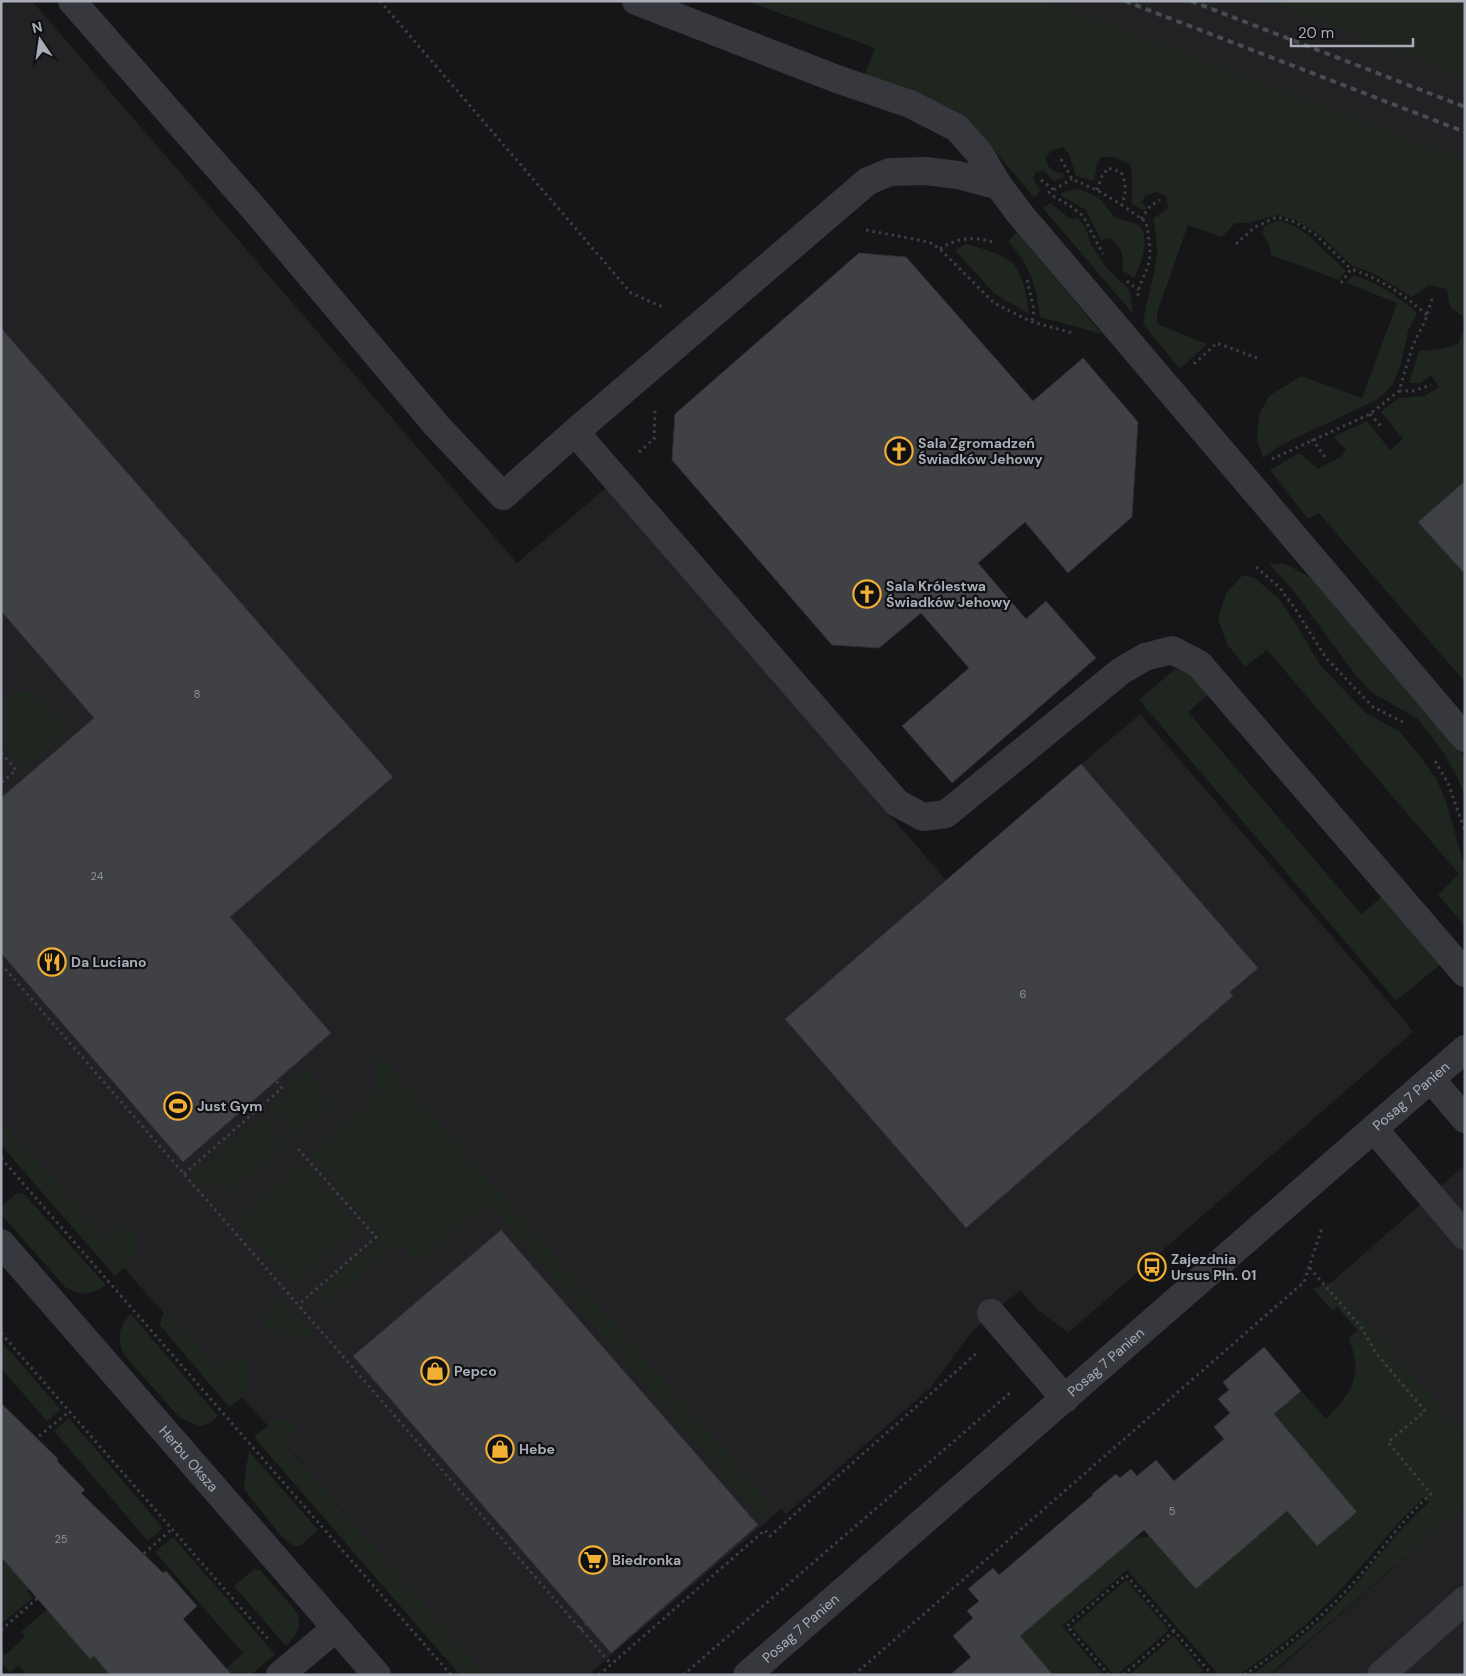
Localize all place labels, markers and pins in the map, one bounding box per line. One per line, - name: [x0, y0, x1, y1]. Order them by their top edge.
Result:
- place label: Sala Zgromadzeń Świadków Jehowy: [918, 434, 1043, 468]
- church icon: Sala Zgromadzeń Świadków Jehowy: [884, 436, 914, 466]
- place label: Sala Królestwa Świadków Jehowy: [886, 577, 1011, 611]
- church icon: Sala Królestwa Świadków Jehowy: [852, 579, 882, 609]
- restaurant icon: Da Luciano: [37, 947, 67, 977]
- place label: Da Luciano: [71, 953, 147, 971]
- sports icon: Just Gym: [163, 1091, 193, 1121]
- place label: Just Gym: [197, 1097, 262, 1115]
- place label: Zajezdnia Ursus Płn. 01: [1171, 1250, 1256, 1284]
- bus stop icon: Zajezdnia Ursus Płn. 01: [1137, 1252, 1167, 1282]
- shop icon: Pepco: [420, 1356, 450, 1386]
- place label: Pepco: [454, 1362, 497, 1380]
- shop icon: Hebe: [485, 1434, 515, 1464]
- place label: Hebe: [519, 1440, 555, 1458]
- supermarket icon: Biedronka: [578, 1545, 608, 1575]
- place label: Biedronka: [612, 1551, 681, 1569]

